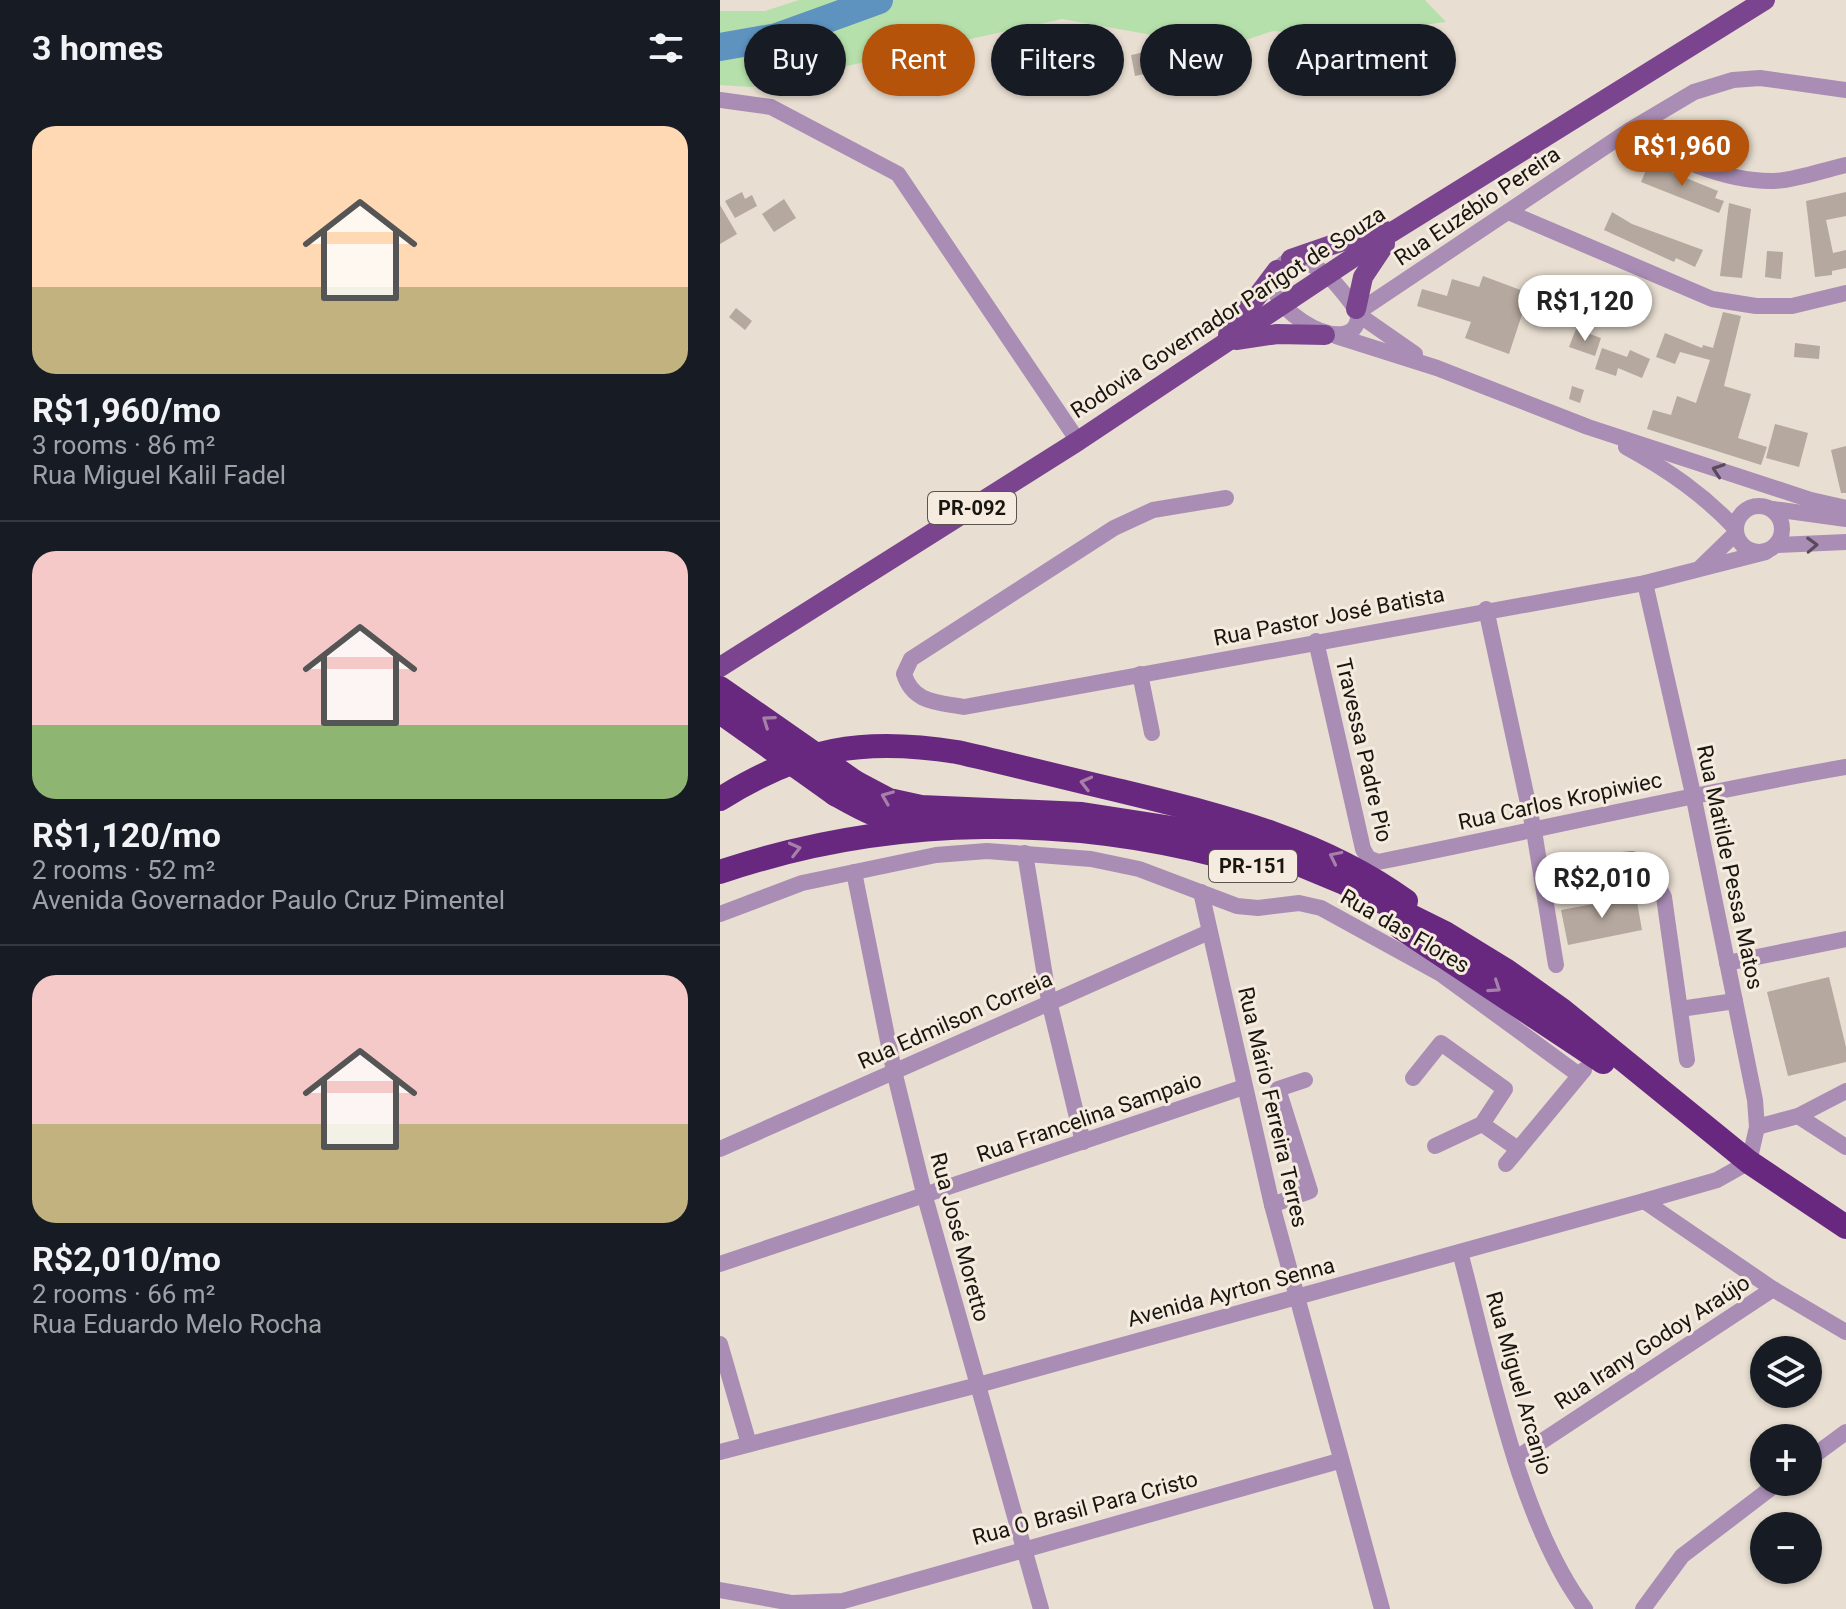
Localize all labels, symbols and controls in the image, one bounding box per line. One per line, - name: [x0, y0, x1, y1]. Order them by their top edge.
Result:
- chip: Buy: [744, 24, 846, 96]
- chip: Rent: [862, 24, 975, 96]
- chip: Filters: [991, 24, 1124, 96]
- chip: New: [1140, 24, 1252, 96]
- chip: Apartment: [1268, 24, 1456, 96]
- icon: filters: [644, 26, 688, 70]
- text: 3 homes: [32, 28, 163, 68]
- pin: R$1,960: [1608, 120, 1756, 188]
- text: R$1,960: [1633, 131, 1731, 161]
- street label: Rua Euzébio Pereira: [1389, 141, 1565, 271]
- icon: home: [288, 178, 432, 322]
- street label: Rodovia Governador Parigot de Souza: [1066, 201, 1390, 423]
- pin: R$1,120: [1511, 275, 1659, 343]
- text: R$1,120: [1536, 286, 1634, 316]
- text: R$1,960/mo: [32, 390, 221, 430]
- text: 3 rooms · 86 m²: [32, 430, 215, 460]
- text: Rua Miguel Kalil Fadel: [32, 460, 286, 490]
- one-way arrow: [1711, 463, 1725, 480]
- road number: PR-092: [928, 492, 1016, 524]
- one-way arrow: [1806, 537, 1819, 554]
- street label: Rua Pastor José Batista: [1211, 581, 1447, 651]
- icon: home: [288, 603, 432, 747]
- street label: Travessa Padre Pio: [1331, 656, 1397, 844]
- one-way arrow: [762, 716, 776, 731]
- street label: Rua Matilde Pessa Matos: [1692, 742, 1768, 992]
- street label: Rua Carlos Kropiwiec: [1456, 767, 1664, 835]
- one-way arrow: [1080, 775, 1094, 792]
- one-way arrow: [880, 790, 894, 807]
- text: R$1,120/mo: [32, 815, 221, 855]
- one-way arrow: [787, 842, 801, 859]
- road number: PR-151: [1209, 850, 1297, 882]
- one-way arrow: [1328, 852, 1343, 867]
- pin: R$2,010: [1528, 852, 1676, 920]
- text: 2 rooms · 52 m²: [32, 855, 215, 885]
- text: R$2,010: [1553, 863, 1651, 893]
- street label: Rua das Flores: [1336, 884, 1474, 978]
- text: Avenida Governador Paulo Cruz Pimentel: [32, 885, 505, 915]
- street label: Rua Edmilson Correia: [854, 966, 1056, 1074]
- one-way arrow: [1486, 978, 1500, 993]
- street label: Rua Mário Ferreira Terres: [1233, 984, 1313, 1230]
- icon: home: [288, 1027, 432, 1171]
- street label: Rua Francelina Sampaio: [973, 1067, 1205, 1167]
- street label: Rua José Moretto: [925, 1150, 995, 1324]
- text: R$2,010/mo: [32, 1239, 221, 1279]
- street label: Avenida Ayrton Senna: [1125, 1252, 1337, 1332]
- street label: Rua Irany Godoy Araújo: [1550, 1270, 1754, 1414]
- text: 2 rooms · 66 m²: [32, 1279, 215, 1309]
- street label: Rua Miguel Arcanjo: [1481, 1288, 1557, 1478]
- text: Rua Eduardo Melo Rocha: [32, 1309, 322, 1339]
- map controls: [1750, 1336, 1822, 1584]
- button: layers: [1750, 1336, 1822, 1408]
- button: +: [1750, 1424, 1822, 1496]
- street label: Rua O Brasil Para Cristo: [970, 1466, 1200, 1550]
- button: −: [1750, 1512, 1822, 1584]

